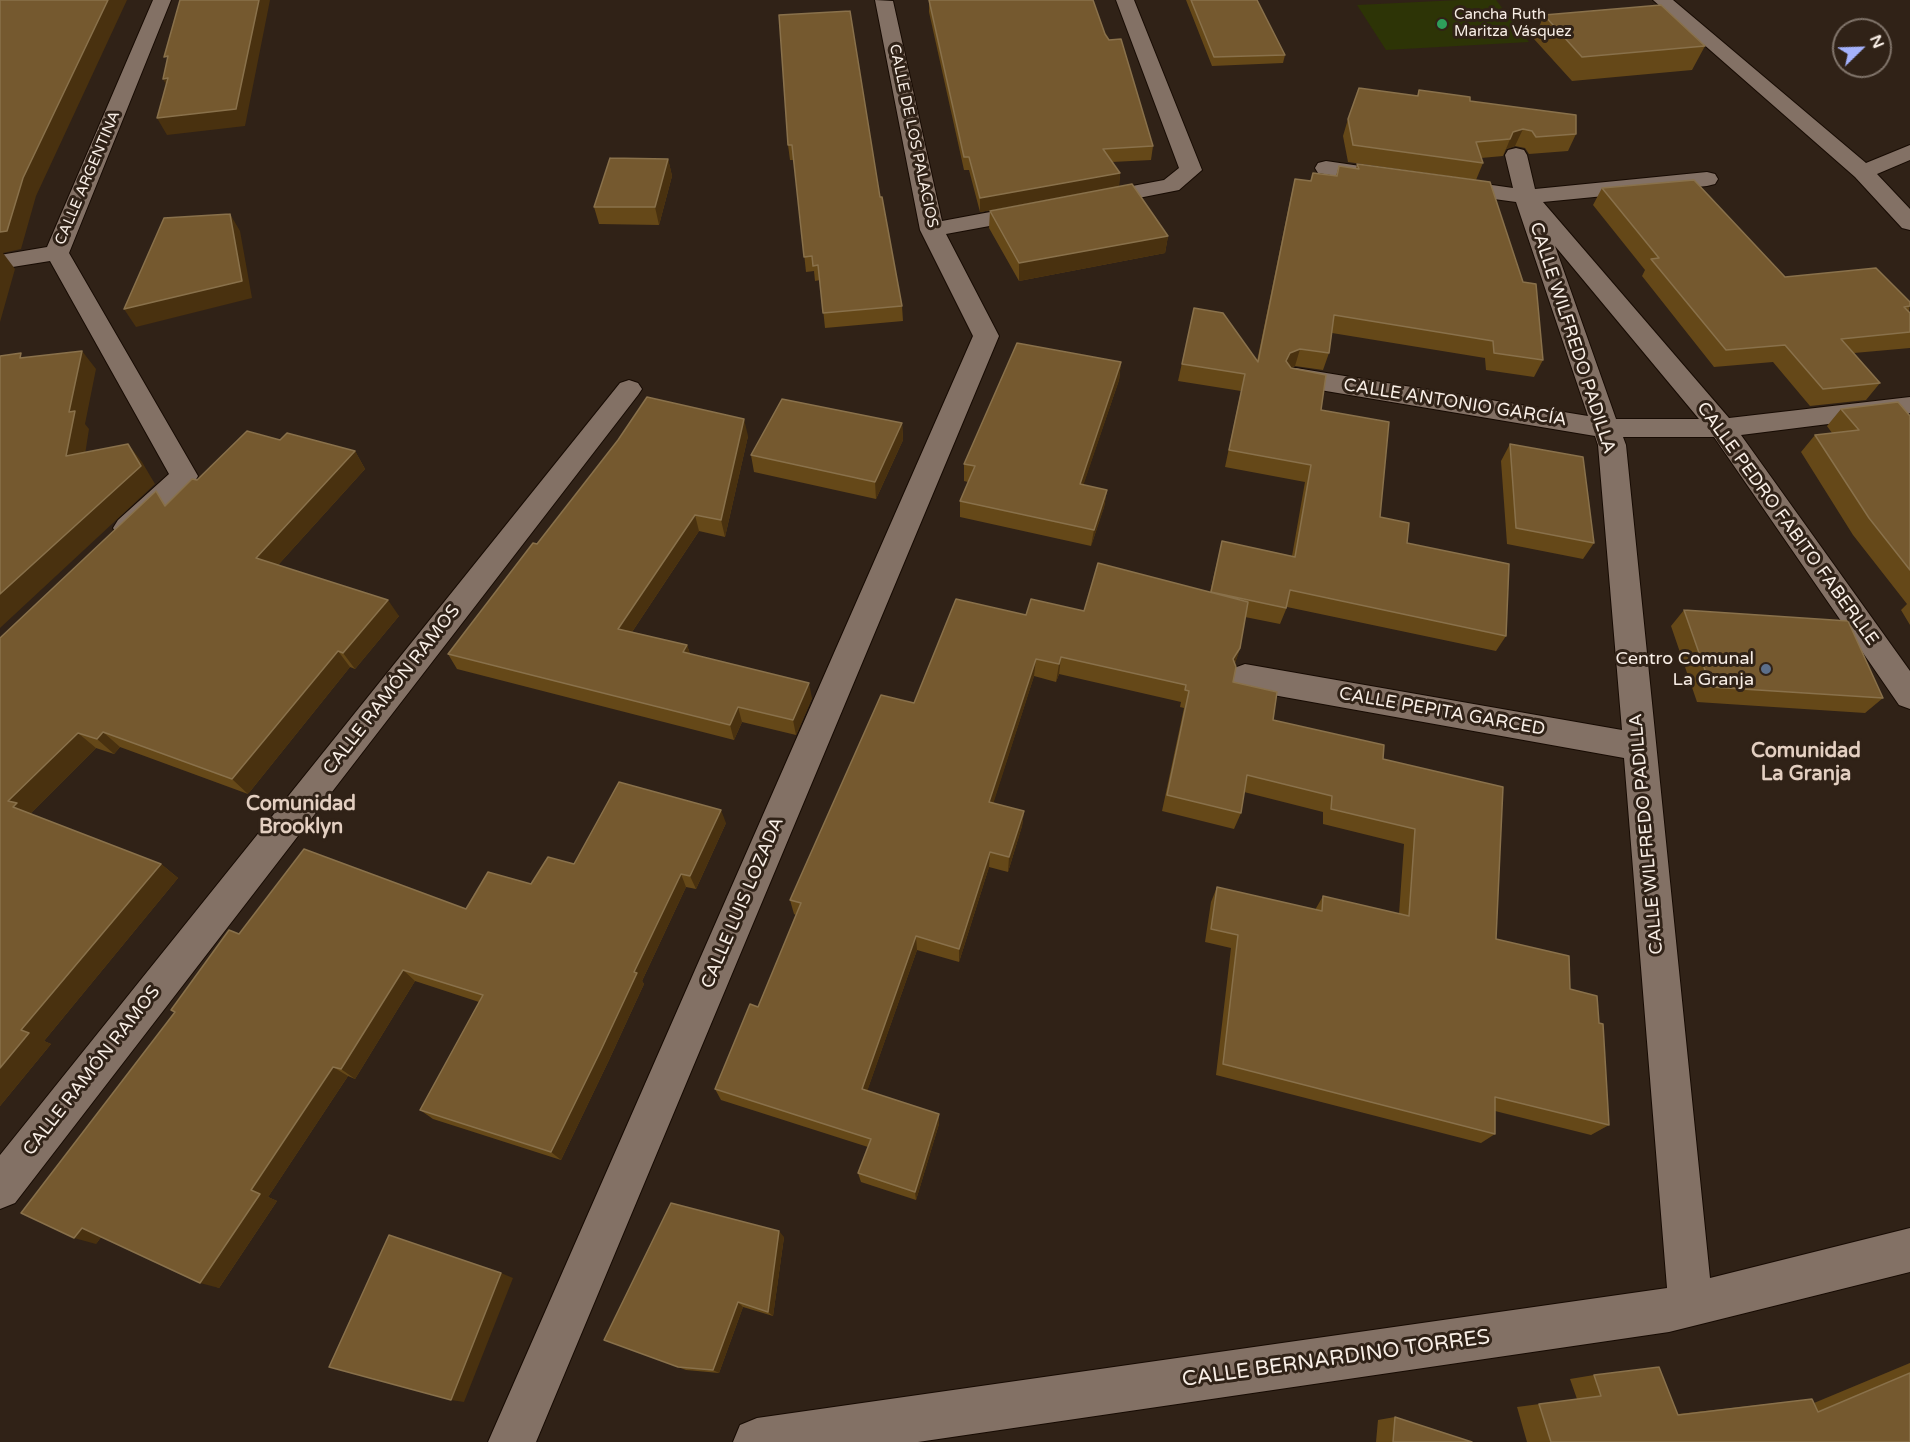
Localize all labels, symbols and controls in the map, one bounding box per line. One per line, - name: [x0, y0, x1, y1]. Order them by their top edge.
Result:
- place label: Cancha Ruth Maritza Vásquez: [1454, 6, 1572, 41]
- marker: Cancha Ruth Maritza Vásquez: [1435, 17, 1449, 31]
- north arrow: [1832, 18, 1892, 78]
- text: N: [1865, 32, 1888, 52]
- street label: CALLE DE LOS PALACIOS: [885, 43, 941, 229]
- street label: CALLE ARGENTINA: [52, 108, 124, 248]
- street label: CALLE WILFREDO PADILLA: [1524, 220, 1620, 456]
- street label: CALLE ANTONIO GARCÍA: [1342, 375, 1568, 431]
- street label: CALLE PEDRO FABITO FABERLLE: [1691, 398, 1883, 650]
- street label: CALLE RAMÓN RAMOS: [319, 601, 465, 779]
- place label: Centro Comunal La Granja: [1616, 648, 1754, 690]
- marker: Centro Comunal La Granja: [1759, 662, 1773, 676]
- street label: CALLE PEPITA GARCED: [1337, 683, 1547, 741]
- street label: CALLE WILFREDO PADILLA: [1626, 713, 1668, 955]
- district label: Comunidad La Granja: [1751, 740, 1861, 787]
- district label: Comunidad Brooklyn: [246, 793, 356, 840]
- street label: CALLE LUIS LOZADA: [697, 814, 789, 992]
- street label: CALLE RAMÓN RAMOS: [19, 982, 165, 1160]
- street label: CALLE BERNARDINO TORRES: [1181, 1325, 1491, 1393]

